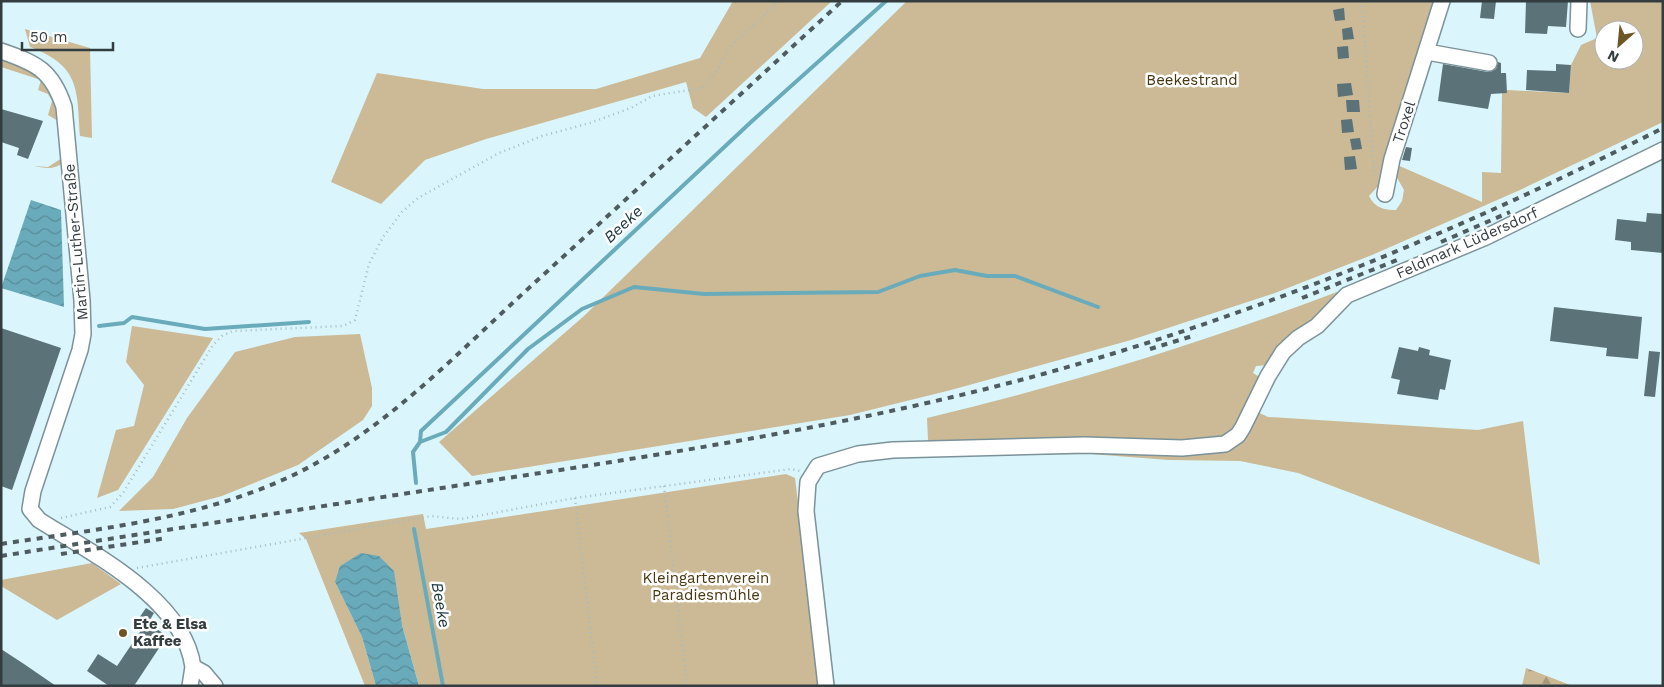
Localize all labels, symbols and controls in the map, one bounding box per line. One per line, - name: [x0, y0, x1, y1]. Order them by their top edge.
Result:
- scale bar: [22, 20, 114, 52]
- north arrow: [1594, 20, 1644, 70]
- text: 50 m: [30, 28, 67, 46]
- text: N: [1605, 47, 1621, 66]
- park label: Beekestrand: [1146, 71, 1238, 89]
- street label: Troxel: [1389, 98, 1419, 145]
- street label: Martin-Luther-Straße: [60, 163, 92, 321]
- water label: Beeke: [600, 201, 646, 247]
- street label: Feldmark Lüdersdorf: [1393, 204, 1541, 282]
- park label: Kleingartenverein Paradiesmühle: [643, 569, 769, 604]
- water label: Beeke: [428, 581, 454, 629]
- place label: Ete & Elsa Kaffee: [133, 615, 207, 650]
- marker: Ete & Elsa Kaffee: [117, 627, 129, 639]

